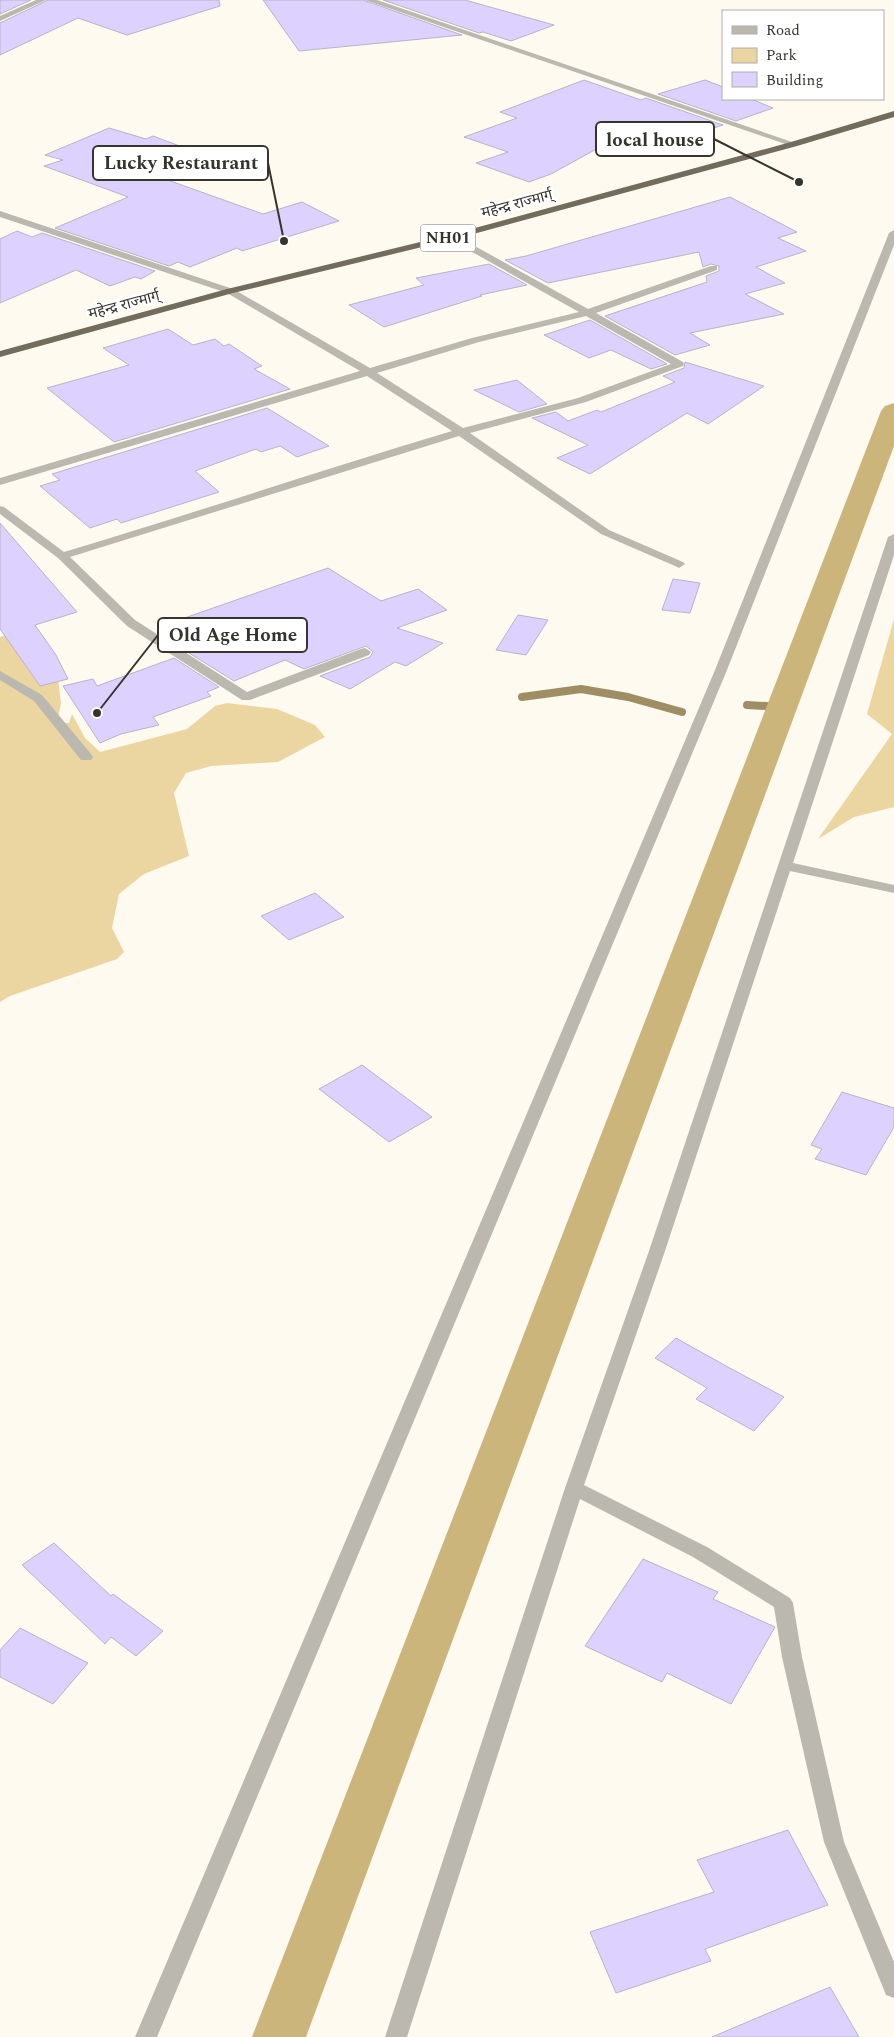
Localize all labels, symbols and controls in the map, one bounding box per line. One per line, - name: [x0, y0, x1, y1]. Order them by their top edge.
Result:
- legend: [722, 10, 884, 100]
- text: Road: [766, 19, 800, 42]
- text: Park: [766, 44, 797, 67]
- text: Building: [766, 69, 823, 92]
- callout: local house: [596, 122, 714, 156]
- text: local house: [606, 126, 704, 155]
- callout: Lucky Restaurant: [93, 146, 268, 180]
- text: Lucky Restaurant: [104, 149, 258, 178]
- street label: महेन्द्र राज्मार्ग्: [479, 183, 557, 225]
- road number: NH01: [420, 224, 476, 252]
- street label: महेन्द्र राज्मार्ग्: [86, 284, 164, 326]
- callout: Old Age Home: [158, 618, 307, 652]
- text: Old Age Home: [169, 621, 297, 650]

